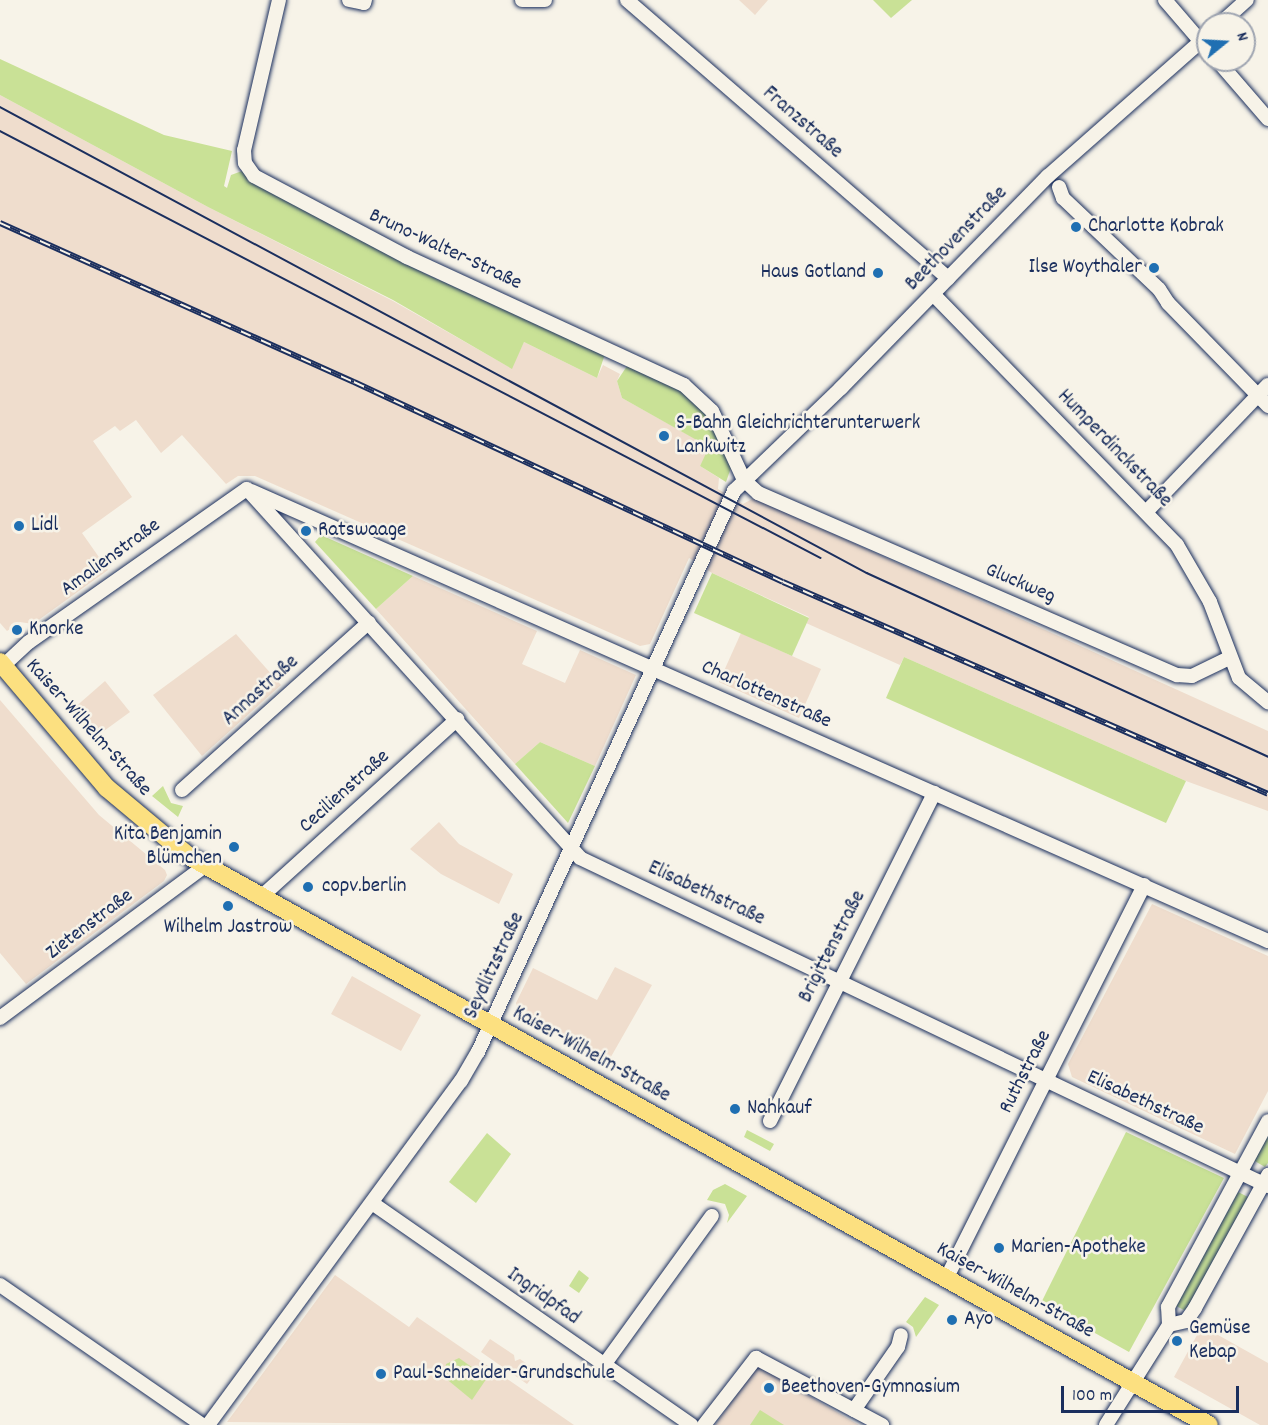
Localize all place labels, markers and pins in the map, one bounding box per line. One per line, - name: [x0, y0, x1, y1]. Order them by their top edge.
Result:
- place label: Charlotte Kobrak: [1088, 214, 1224, 240]
- marker: Charlotte Kobrak: [1069, 220, 1083, 234]
- place label: Ilse Woythaler: [1028, 255, 1142, 281]
- place label: Haus Gotland: [761, 260, 866, 286]
- marker: Ilse Woythaler: [1147, 261, 1161, 275]
- marker: Haus Gotland: [871, 266, 885, 280]
- place label: S-Bahn Gleichrichterunterwerk Lankwitz: [676, 411, 920, 461]
- marker: S-Bahn Gleichrichterunterwerk Lankwitz: [657, 429, 671, 443]
- place label: Lidl: [31, 513, 58, 539]
- place label: Ratswaage: [318, 518, 406, 544]
- marker: Lidl: [12, 519, 26, 533]
- marker: Ratswaage: [299, 524, 313, 538]
- place label: Knorke: [29, 617, 83, 643]
- marker: Knorke: [10, 623, 24, 637]
- place label: Kita Benjamin Blümchen: [114, 822, 222, 872]
- marker: Kita Benjamin Blümchen: [227, 840, 241, 854]
- place label: copv.berlin: [322, 874, 406, 900]
- marker: copv.berlin: [299, 878, 317, 896]
- marker: Wilhelm Jastrow: [221, 899, 235, 913]
- place label: Wilhelm Jastrow: [164, 915, 292, 941]
- place label: Nahkauf: [747, 1096, 812, 1122]
- marker: Nahkauf: [728, 1102, 742, 1116]
- place label: Marien-Apotheke: [1011, 1235, 1146, 1261]
- marker: Marien-Apotheke: [992, 1241, 1006, 1255]
- place label: Ayo: [964, 1307, 993, 1333]
- marker: Ayo: [945, 1313, 959, 1327]
- place label: Gemüse Kebap: [1189, 1316, 1250, 1366]
- marker: Gemüse Kebap: [1170, 1334, 1184, 1348]
- place label: Paul-Schneider-Grundschule: [393, 1361, 615, 1387]
- marker: Paul-Schneider-Grundschule: [374, 1367, 388, 1381]
- place label: Beethoven-Gymnasium: [781, 1375, 960, 1401]
- marker: Beethoven-Gymnasium: [762, 1381, 776, 1395]

